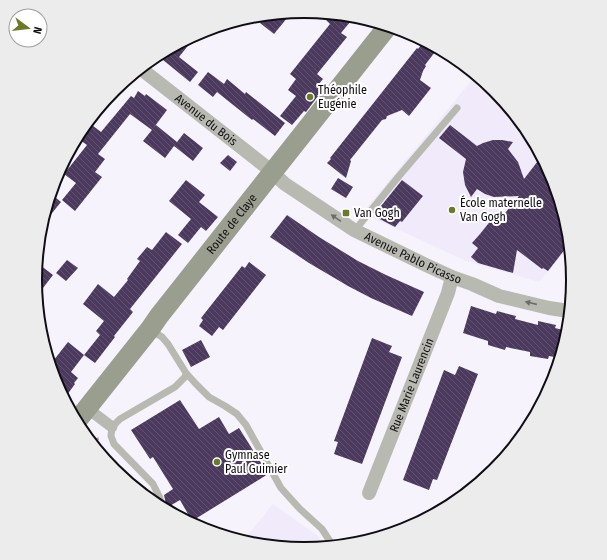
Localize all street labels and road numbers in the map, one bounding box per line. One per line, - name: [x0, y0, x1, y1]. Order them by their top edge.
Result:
- street label: Avenue du Bois: [172, 91, 240, 149]
- street label: Route de Claye: [204, 191, 260, 257]
- street label: Avenue Pablo Picasso: [362, 229, 463, 287]
- street label: Rue Marie Laurencin: [387, 336, 437, 434]

